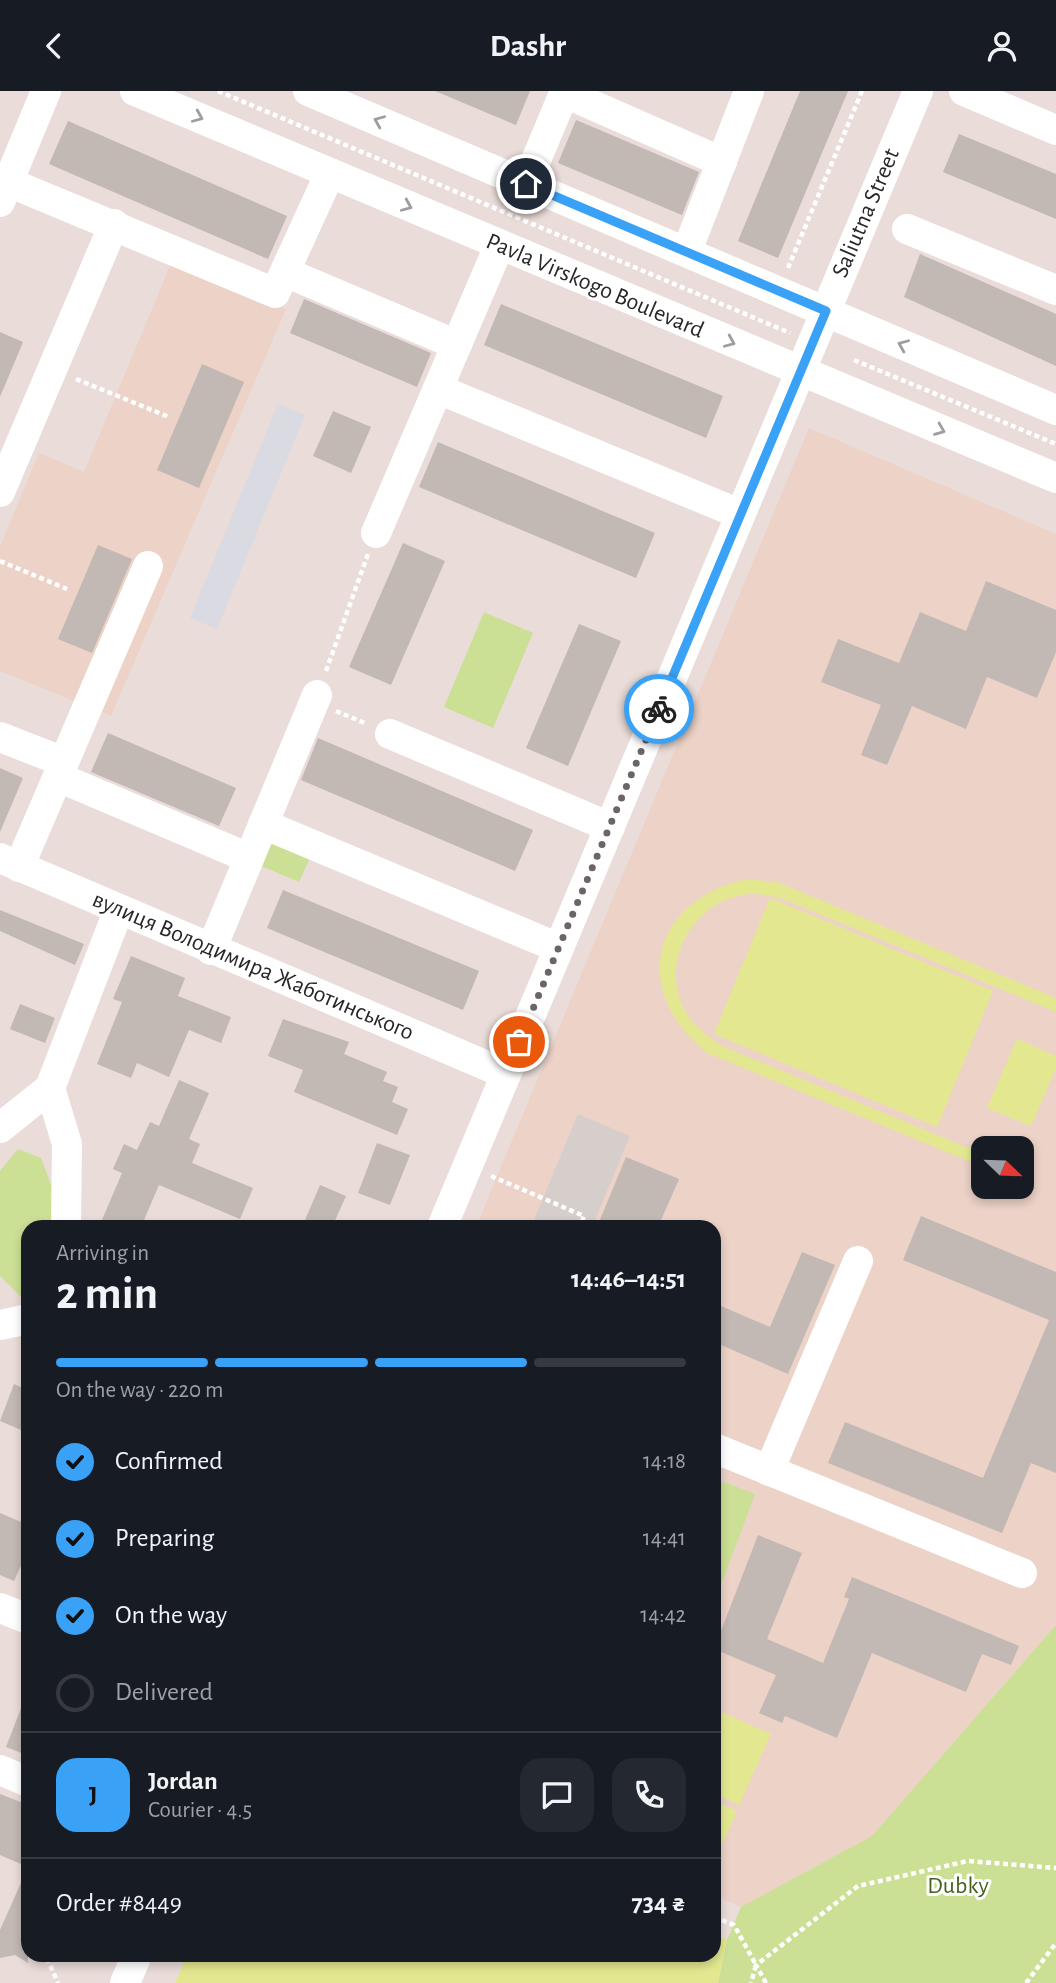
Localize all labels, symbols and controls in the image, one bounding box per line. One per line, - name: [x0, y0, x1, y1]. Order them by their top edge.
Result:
- icon: back: [35, 27, 73, 65]
- icon: person: [983, 27, 1021, 65]
- text: Dashr: [490, 30, 566, 62]
- one-way arrow: [191, 109, 203, 123]
- one-way arrow: [373, 115, 385, 129]
- street label: Saliutna Street: [828, 145, 904, 281]
- pin: [496, 154, 556, 214]
- icon: home: [507, 165, 545, 203]
- one-way arrow: [400, 198, 412, 212]
- street label: Pavla Virskogo Boulevard: [483, 229, 707, 343]
- one-way arrow: [722, 334, 735, 348]
- one-way arrow: [898, 340, 910, 354]
- one-way arrow: [933, 421, 945, 435]
- courier: [624, 674, 694, 744]
- icon: bike: [640, 690, 678, 728]
- street label: вулиця Володимира Жаботинського: [89, 887, 417, 1045]
- pin: [489, 1012, 549, 1072]
- icon: bag: [500, 1023, 538, 1061]
- north arrow: [971, 1136, 1034, 1199]
- map controls: [971, 1136, 1034, 1199]
- text: Arriving in: [56, 1242, 149, 1265]
- text: 14:46–14:51: [571, 1266, 686, 1292]
- text: 2 min: [56, 1271, 158, 1317]
- text: On the way · 220 m: [56, 1379, 223, 1402]
- icon: check: [56, 1443, 94, 1481]
- text: Confirmed: [115, 1448, 223, 1474]
- text: 14:18: [643, 1450, 686, 1473]
- icon: check: [56, 1520, 94, 1558]
- text: Preparing: [115, 1525, 214, 1551]
- text: 14:41: [643, 1527, 686, 1550]
- icon: check: [56, 1597, 94, 1635]
- text: On the way: [115, 1602, 227, 1628]
- text: 14:42: [640, 1604, 686, 1627]
- text: Delivered: [115, 1679, 213, 1705]
- button: chat: [520, 1758, 594, 1832]
- button: phone: [612, 1758, 686, 1832]
- text: Jordan: [148, 1768, 218, 1794]
- text: J: [89, 1782, 97, 1808]
- text: Courier · 4.5: [148, 1799, 252, 1822]
- park label: Dubky: [927, 1874, 989, 1898]
- text: Order #8449: [56, 1890, 182, 1916]
- text: 734 ₴: [632, 1890, 686, 1916]

